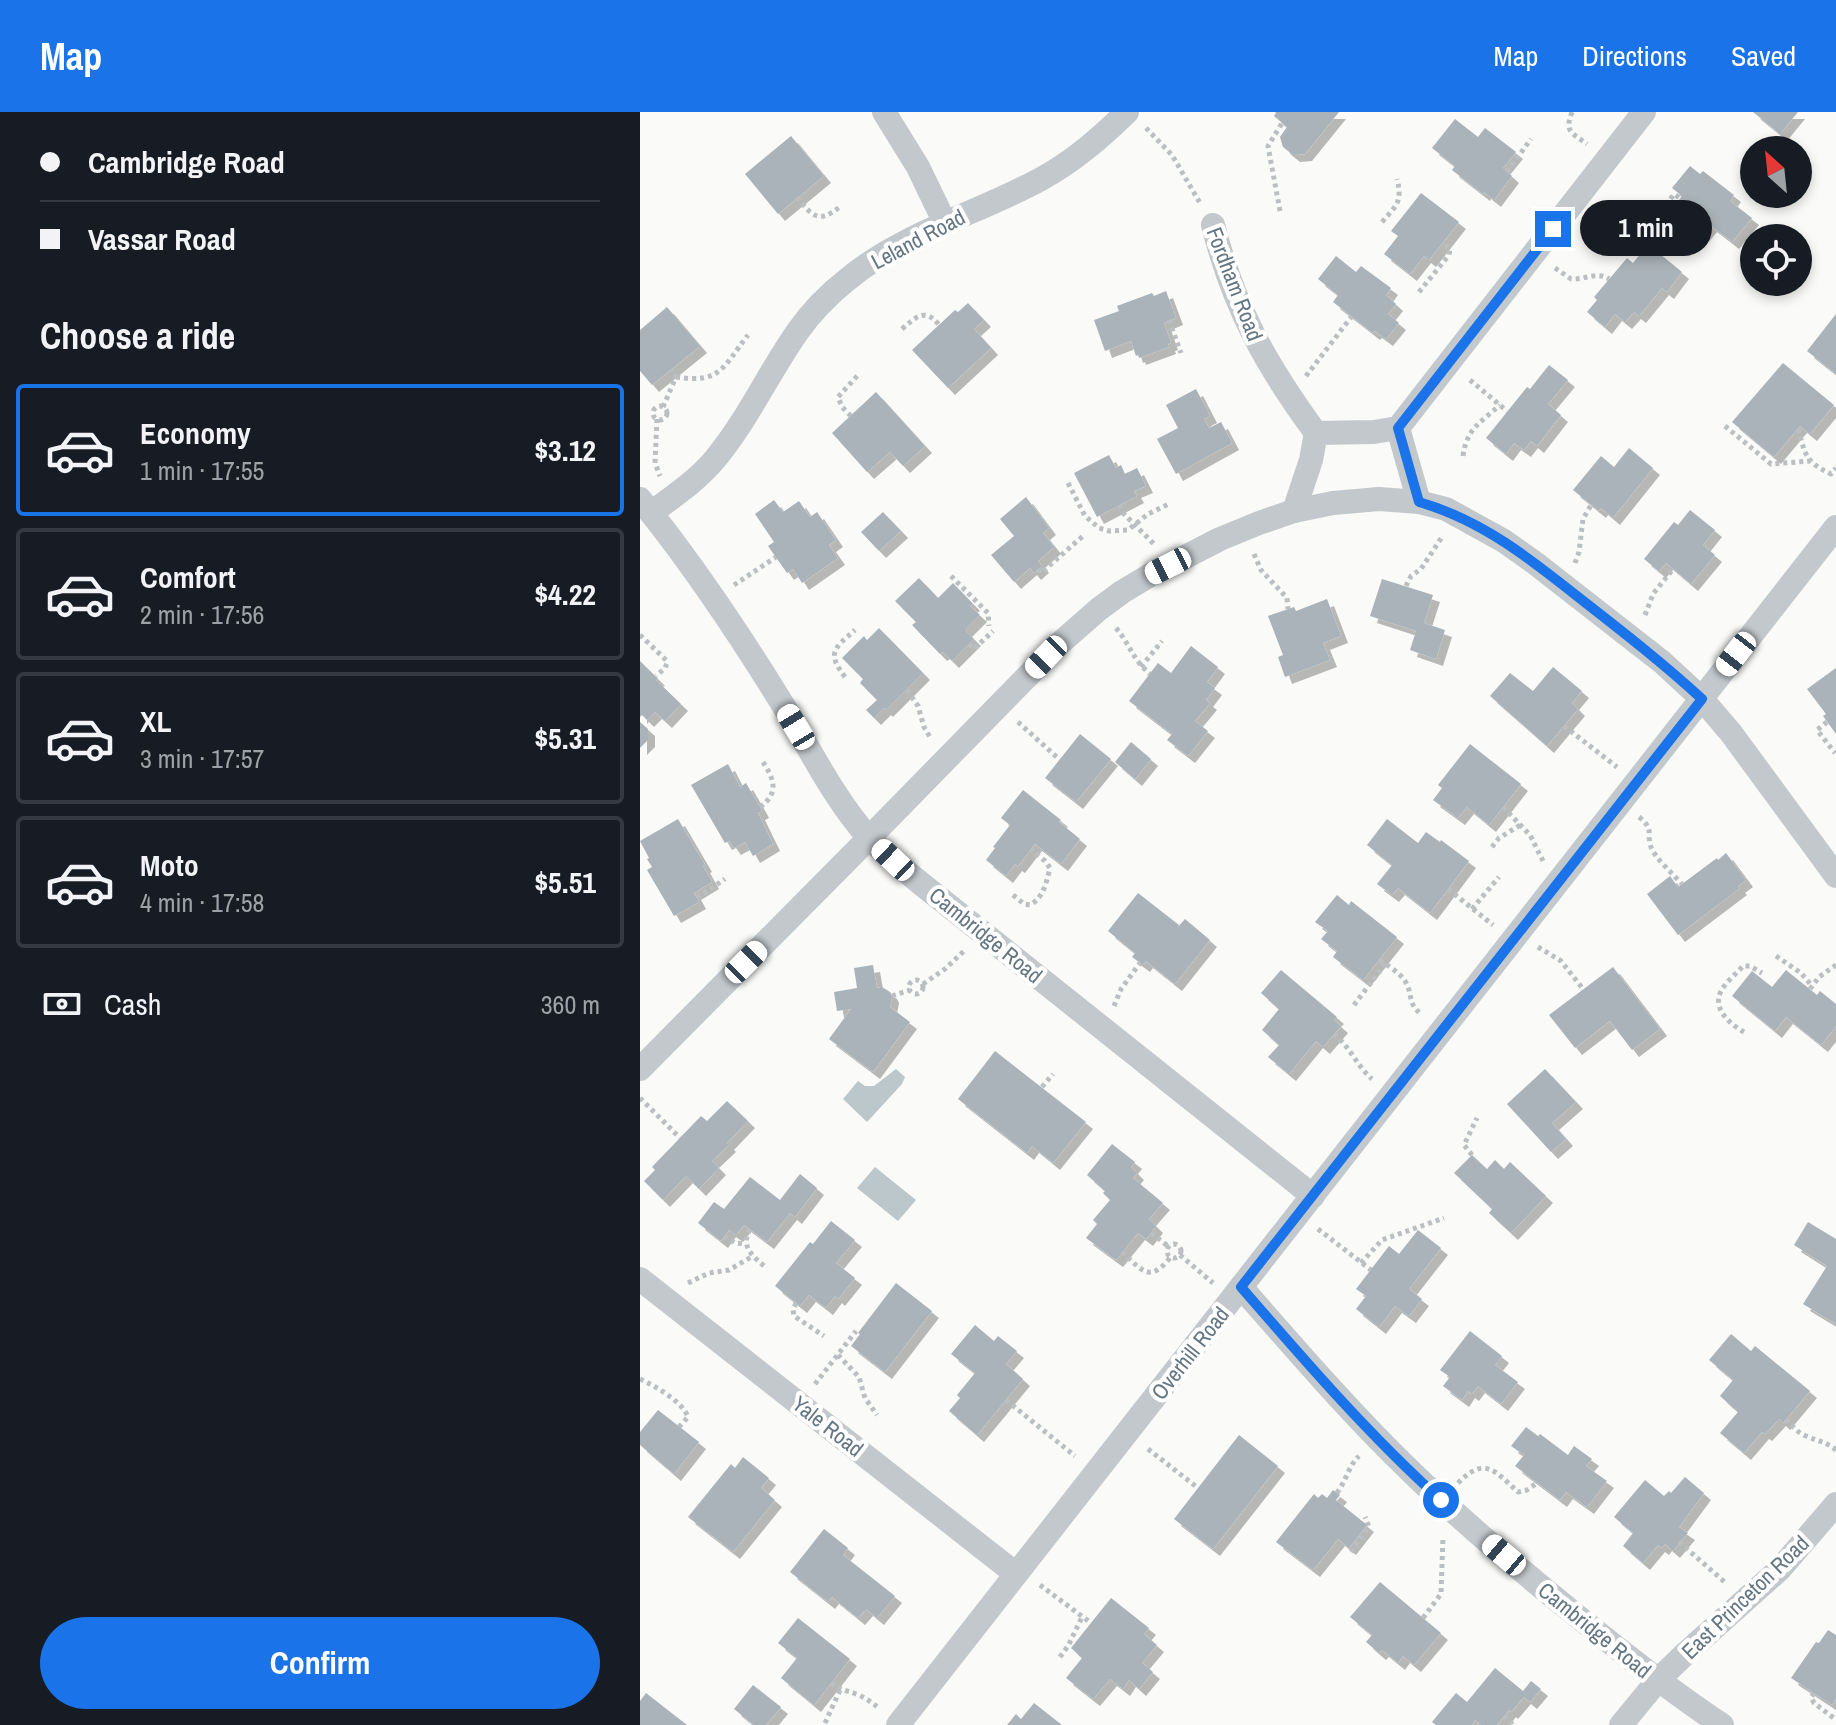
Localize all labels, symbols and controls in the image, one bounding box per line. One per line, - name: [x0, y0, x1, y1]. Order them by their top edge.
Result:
- text: Map: [40, 31, 102, 82]
- text: Map: [1494, 37, 1538, 75]
- text: Directions: [1582, 37, 1687, 75]
- text: Saved: [1731, 37, 1796, 75]
- north arrow: [1740, 136, 1812, 208]
- map controls: [1740, 136, 1812, 296]
- text: Cambridge Road: [88, 142, 285, 182]
- callout: 1 min: [1581, 201, 1713, 257]
- street label: Leland Road: [866, 202, 970, 276]
- text: 1 min: [1618, 210, 1674, 245]
- route end: [1535, 211, 1571, 247]
- text: Vassar Road: [88, 219, 236, 259]
- street label: Fordham Road: [1200, 223, 1270, 345]
- button: locate: [1740, 224, 1812, 296]
- text: Choose a ride: [40, 312, 235, 360]
- text: Economy: [140, 413, 251, 453]
- icon: car: [44, 414, 116, 486]
- text: $3.12: [534, 430, 596, 470]
- text: 1 min · 17:55: [140, 453, 264, 488]
- car: [1141, 544, 1195, 588]
- text: Comfort: [140, 557, 236, 597]
- icon: car: [44, 558, 116, 630]
- text: $4.22: [534, 574, 596, 614]
- text: 2 min · 17:56: [140, 597, 264, 632]
- car: [1712, 628, 1760, 680]
- car: [1021, 631, 1071, 683]
- car: [773, 700, 819, 754]
- text: XL: [140, 701, 171, 741]
- icon: car: [44, 702, 116, 774]
- text: $5.31: [534, 718, 596, 758]
- text: 3 min · 17:57: [140, 741, 264, 776]
- car: [867, 835, 919, 885]
- text: Moto: [140, 845, 199, 885]
- icon: car: [44, 846, 116, 918]
- text: $5.51: [534, 862, 596, 902]
- street label: Cambridge Road: [923, 880, 1049, 990]
- text: 4 min · 17:58: [140, 885, 264, 920]
- car: [721, 937, 771, 987]
- icon: cash: [40, 982, 84, 1026]
- text: Cash: [104, 984, 161, 1024]
- text: 360 m: [541, 987, 600, 1022]
- street label: Overhill Road: [1144, 1300, 1236, 1406]
- street label: Yale Road: [786, 1389, 870, 1463]
- route start: [1423, 1482, 1459, 1518]
- street label: East Princeton Road: [1675, 1528, 1815, 1666]
- car: [1478, 1530, 1530, 1580]
- street label: Cambridge Road: [1532, 1575, 1658, 1685]
- button: Confirm: [40, 1617, 600, 1709]

